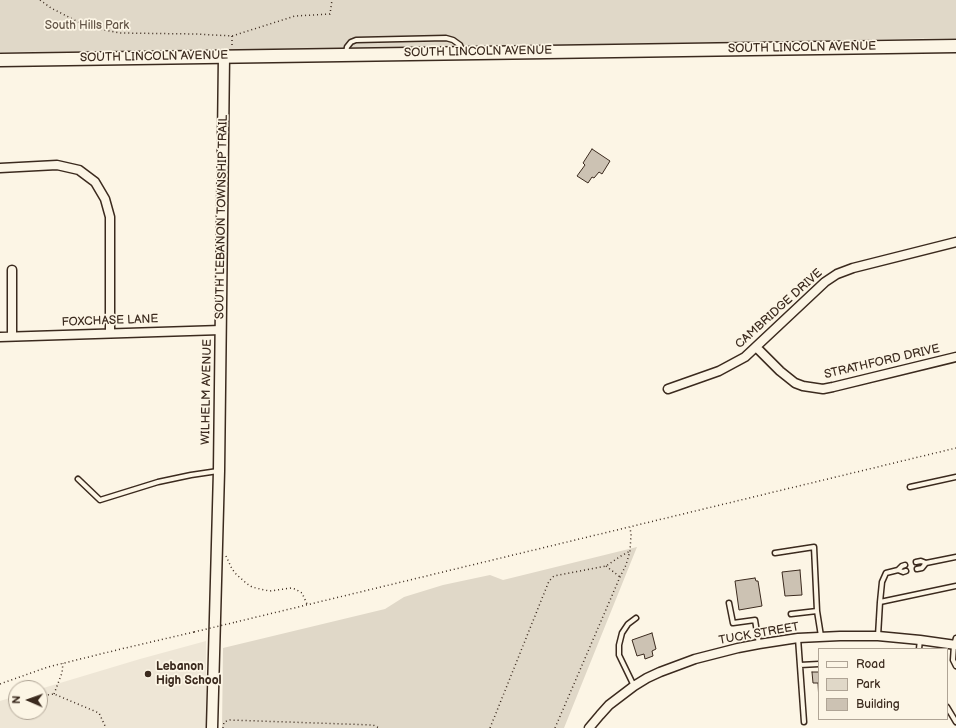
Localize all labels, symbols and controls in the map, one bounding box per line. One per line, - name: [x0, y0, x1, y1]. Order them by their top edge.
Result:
- park label: South Hills Park: [45, 19, 129, 33]
- street label: SOUTH LINCOLN AVENUE: [728, 40, 876, 56]
- street label: SOUTH LINCOLN AVENUE: [404, 44, 552, 60]
- street label: SOUTH LINCOLN AVENUE: [80, 49, 228, 65]
- street label: SOUTH LEBANON TOWNSHIP TRAIL: [213, 115, 231, 319]
- street label: CAMBRIDGE DRIVE: [733, 266, 825, 352]
- street label: FOXCHASE LANE: [61, 312, 159, 330]
- street label: WILHELM AVENUE: [199, 339, 215, 445]
- street label: STRATHFORD DRIVE: [823, 342, 941, 382]
- street label: TUCK STREET: [718, 620, 800, 648]
- legend: [818, 648, 948, 720]
- text: Road: [856, 657, 885, 672]
- place label: Lebanon High School: [156, 660, 222, 688]
- marker: Lebanon High School: [143, 669, 153, 679]
- text: Park: [856, 677, 880, 692]
- north arrow: [8, 680, 48, 720]
- text: N: [10, 695, 23, 704]
- text: Building: [856, 697, 900, 712]

